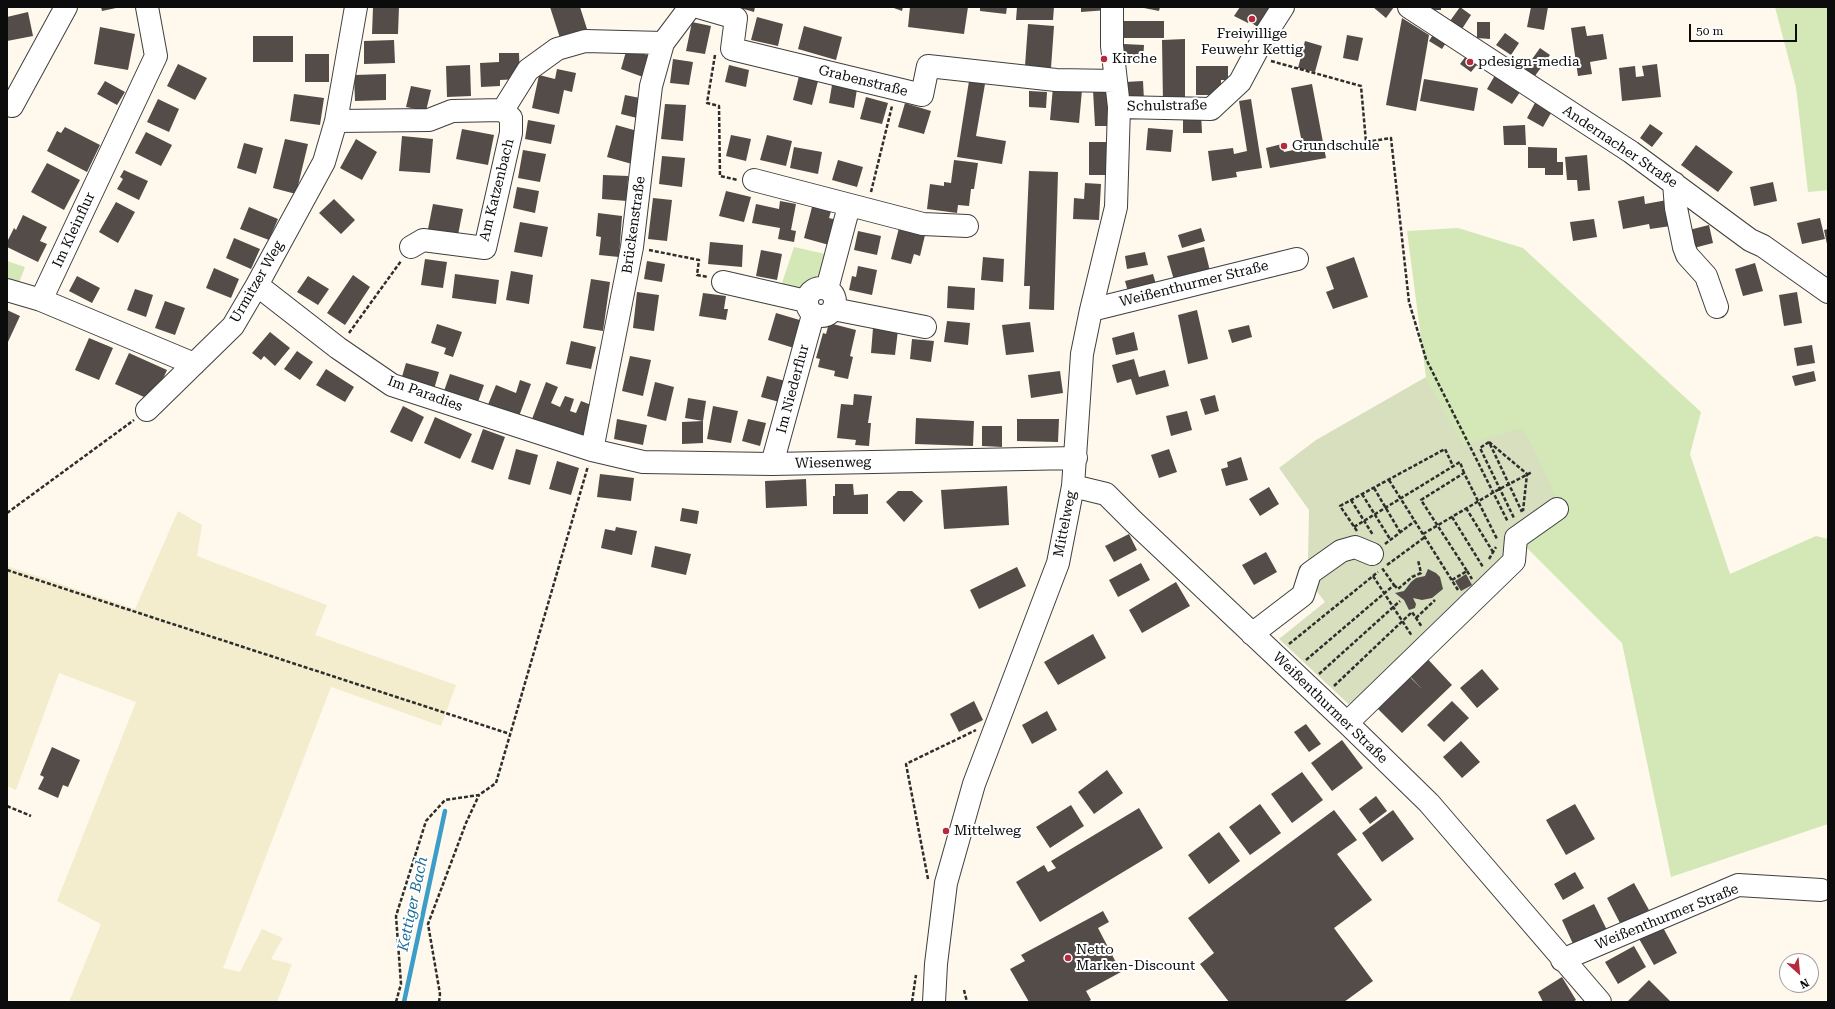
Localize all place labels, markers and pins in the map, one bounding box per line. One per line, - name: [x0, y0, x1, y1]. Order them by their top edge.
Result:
- marker: Freiwillige Feuwehr Kettig: [1247, 14, 1257, 24]
- place label: Freiwillige Feuwehr Kettig: [1201, 26, 1303, 58]
- place label: Kirche: [1112, 51, 1157, 67]
- marker: Kirche: [1099, 54, 1109, 64]
- place label: pdesign-media: [1478, 54, 1580, 70]
- marker: pdesign-media: [1465, 57, 1475, 67]
- place label: Grundschule: [1292, 138, 1380, 154]
- marker: Grundschule: [1279, 141, 1289, 151]
- place label: Mittelweg: [954, 823, 1021, 839]
- marker: Mittelweg: [941, 826, 951, 836]
- place label: Netto Marken-Discount: [1076, 942, 1195, 974]
- marker: Netto Marken-Discount: [1063, 953, 1073, 963]

